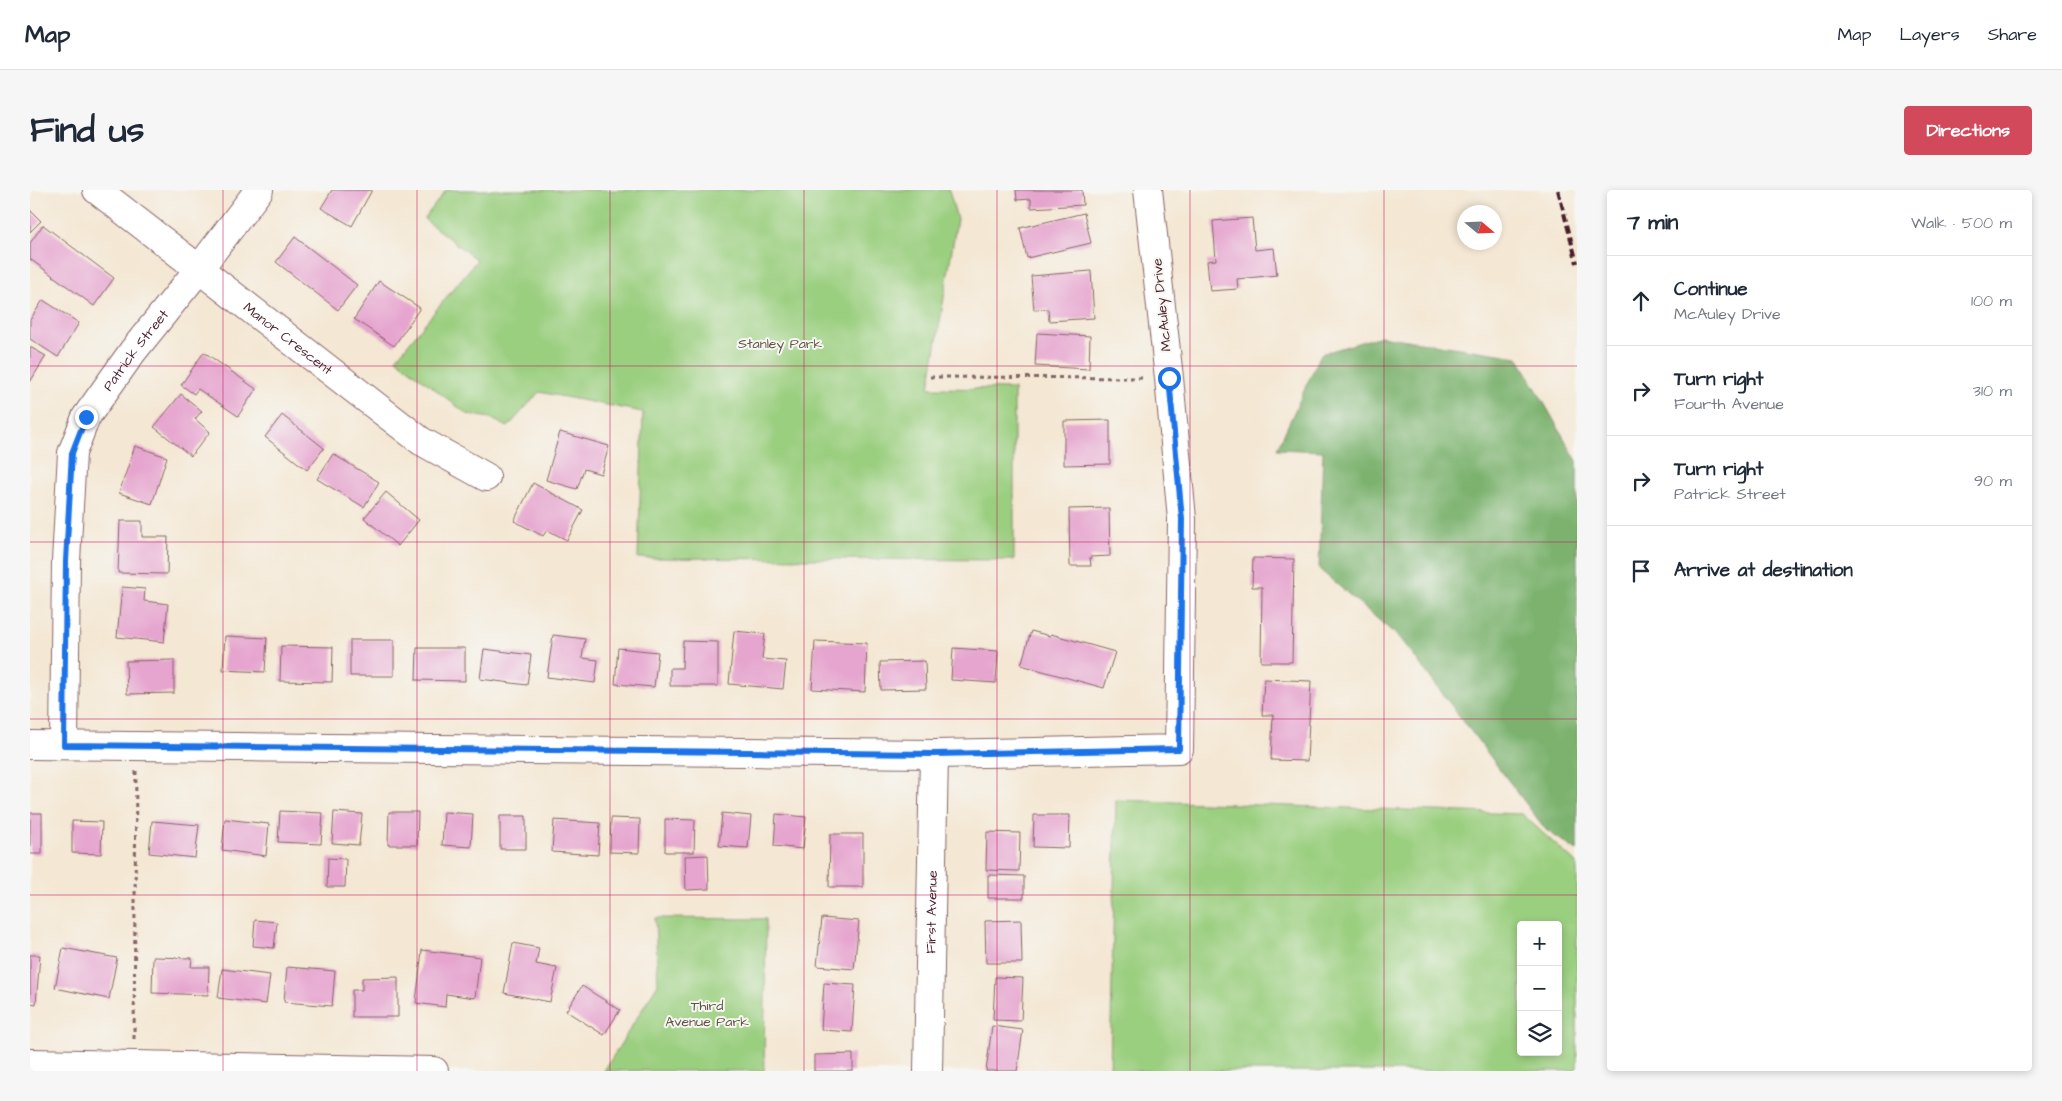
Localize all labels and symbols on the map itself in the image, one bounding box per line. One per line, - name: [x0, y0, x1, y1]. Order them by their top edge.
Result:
- north arrow: [1457, 205, 1502, 250]
- street label: McAuley Drive: [1147, 257, 1177, 352]
- street label: Manor Crescent: [239, 298, 337, 380]
- street label: Patrick Street: [99, 305, 174, 395]
- park label: Stanley Park: [738, 334, 823, 354]
- route start: [1158, 367, 1181, 390]
- route end: [75, 406, 98, 429]
- street label: First Avenue: [921, 870, 943, 954]
- park label: Third Avenue Park: [665, 996, 749, 1032]

